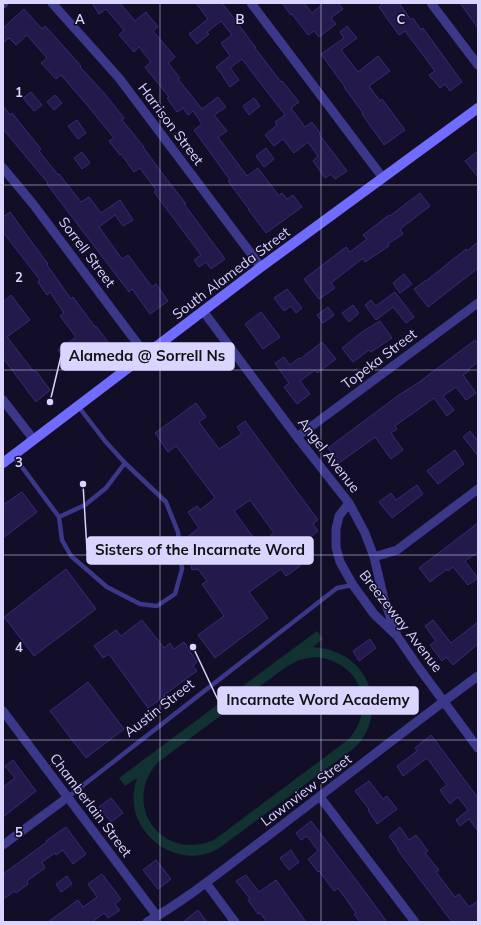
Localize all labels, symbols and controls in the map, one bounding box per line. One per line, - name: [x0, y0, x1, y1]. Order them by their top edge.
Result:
- text: A: [75, 11, 85, 27]
- text: B: [236, 11, 245, 27]
- text: C: [397, 11, 406, 27]
- street label: Harrison Street: [134, 79, 208, 169]
- text: 1: [15, 84, 23, 100]
- street label: Sorrell Street: [55, 213, 119, 291]
- street label: South Alameda Street: [169, 223, 293, 323]
- text: 2: [15, 269, 23, 285]
- street label: Topeka Street: [338, 325, 420, 393]
- callout: Alameda @ Sorrell Ns: [61, 343, 234, 370]
- text: Alameda @ Sorrell Ns: [69, 346, 225, 365]
- street label: Angel Avenue: [294, 414, 364, 496]
- text: 3: [15, 454, 23, 470]
- callout: Sisters of the Incarnate Word: [87, 537, 313, 564]
- text: Sisters of the Incarnate Word: [95, 540, 305, 559]
- street label: Breezeway Avenue: [356, 566, 446, 676]
- text: 4: [15, 639, 23, 655]
- street label: Austin Street: [120, 675, 198, 741]
- callout: Incarnate Word Academy: [218, 687, 418, 714]
- text: Incarnate Word Academy: [226, 690, 411, 709]
- street label: Chamberlain Street: [46, 750, 136, 860]
- street label: Lawnview Street: [257, 750, 355, 830]
- text: 5: [15, 824, 23, 840]

